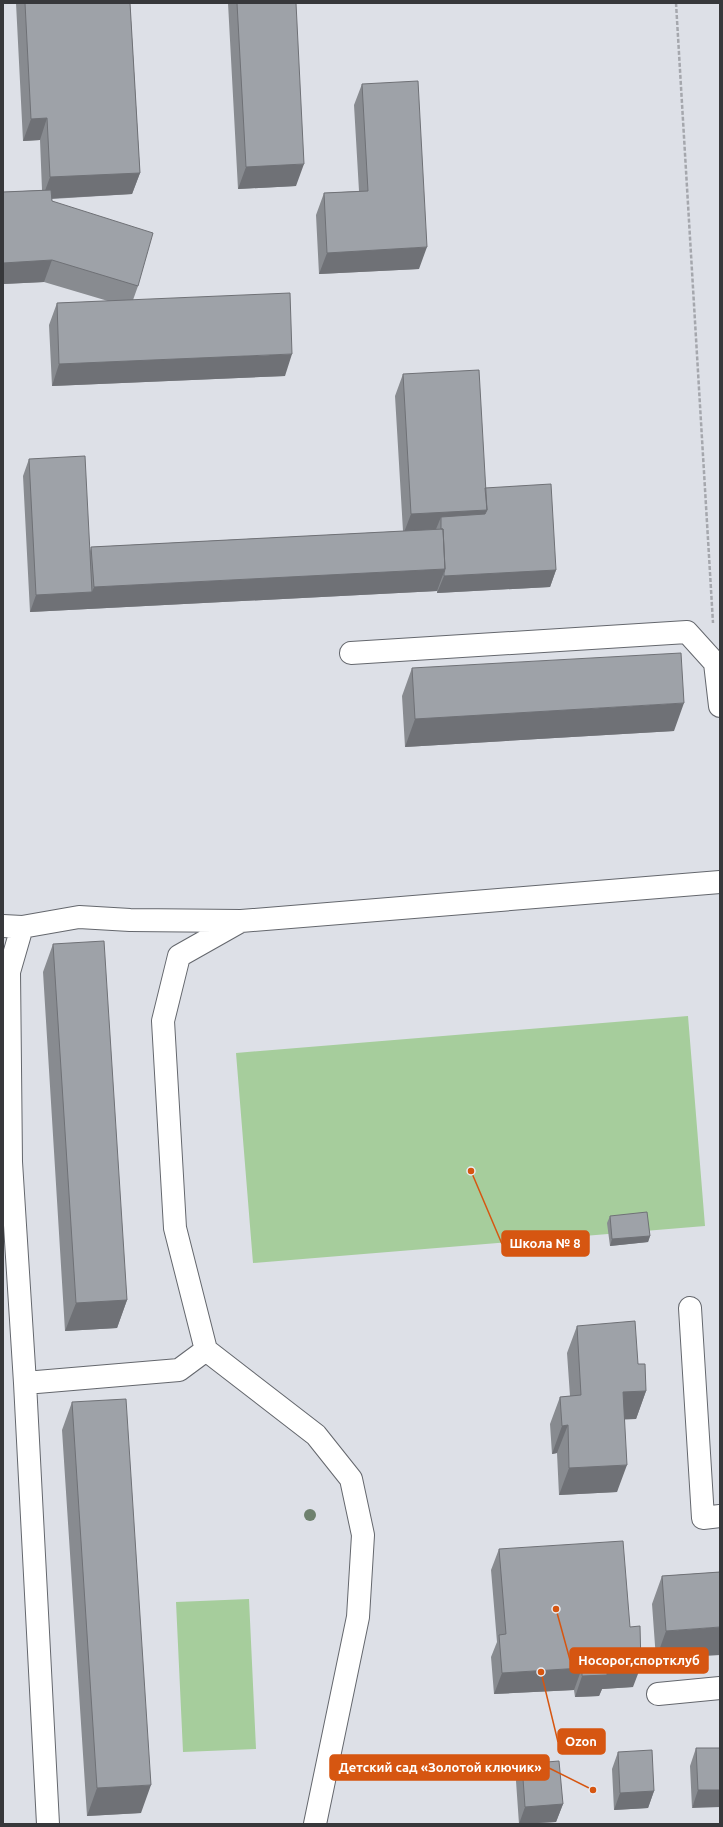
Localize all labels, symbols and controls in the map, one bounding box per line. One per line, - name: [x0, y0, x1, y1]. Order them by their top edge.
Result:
- callout: Школа № 8: [502, 1231, 589, 1256]
- text: Школа № 8: [510, 1236, 580, 1250]
- callout: Носорог,спортклуб: [570, 1648, 708, 1673]
- text: Носорог,спортклуб: [578, 1653, 700, 1667]
- callout: Ozon: [558, 1729, 605, 1754]
- text: Ozon: [565, 1734, 597, 1748]
- callout: Детский сад «Золотой ключик»: [330, 1755, 549, 1780]
- text: Детский сад «Золотой ключик»: [339, 1760, 542, 1774]

